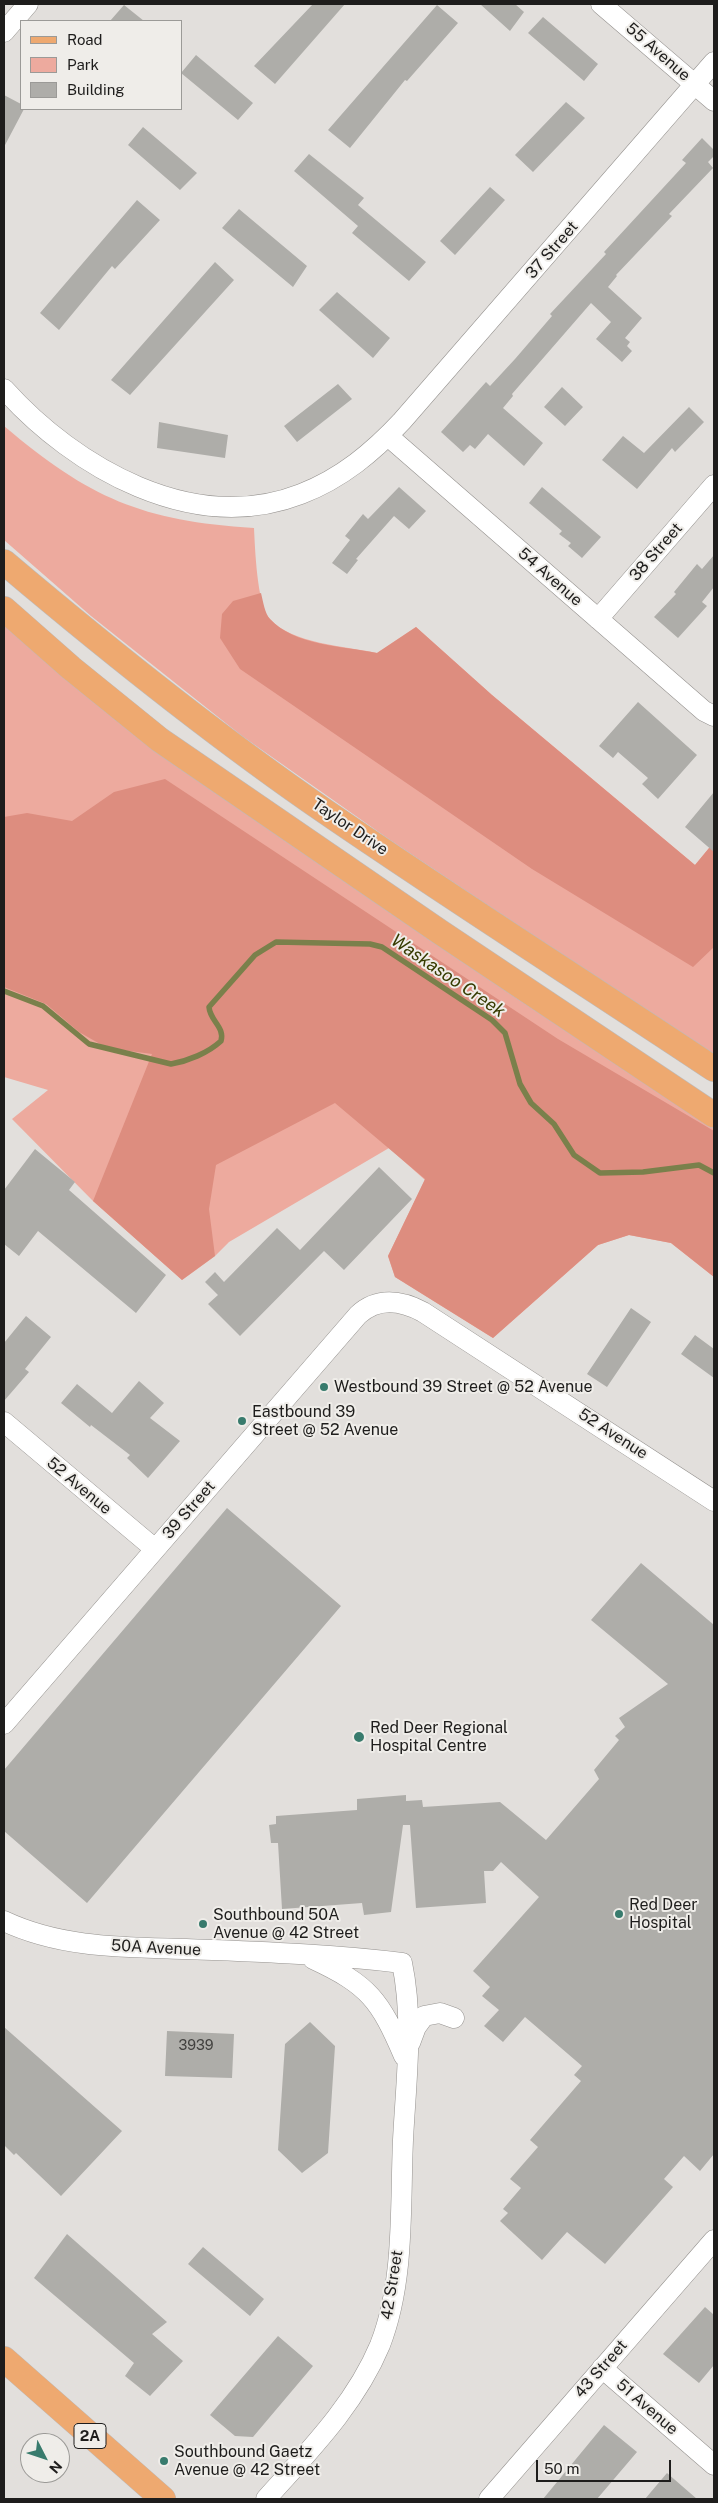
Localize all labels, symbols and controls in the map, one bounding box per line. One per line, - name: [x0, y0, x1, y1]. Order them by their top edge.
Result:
- street label: 55 Avenue: [622, 19, 694, 85]
- legend: [20, 20, 182, 110]
- text: Road: [67, 31, 103, 48]
- text: Park: [67, 56, 99, 73]
- text: Building: [67, 81, 125, 98]
- street label: 37 Street: [522, 217, 582, 283]
- street label: 38 Street: [625, 519, 687, 585]
- street label: 54 Avenue: [514, 544, 586, 610]
- street label: Taylor Drive: [308, 795, 392, 859]
- water label: Waskasoo Creek: [387, 930, 509, 1022]
- place label: Westbound 39 Street @ 52 Avenue: [334, 1377, 593, 1397]
- marker: Westbound 39 Street @ 52 Avenue: [318, 1381, 330, 1393]
- place label: Eastbound 39 Street @ 52 Avenue: [252, 1402, 398, 1440]
- street label: 52 Avenue: [575, 1405, 651, 1463]
- marker: Eastbound 39 Street @ 52 Avenue: [236, 1415, 248, 1427]
- street label: 52 Avenue: [43, 1453, 115, 1519]
- street label: 39 Street: [159, 1477, 219, 1543]
- place label: Red Deer Regional Hospital Centre: [370, 1718, 508, 1756]
- marker: Red Deer Regional Hospital Centre: [352, 1730, 366, 1744]
- place label: Red Deer Hospital: [629, 1895, 698, 1933]
- place label: Southbound 50A Avenue @ 42 Street: [213, 1905, 359, 1943]
- marker: Red Deer Hospital: [613, 1908, 625, 1920]
- marker: Southbound 50A Avenue @ 42 Street: [197, 1918, 209, 1930]
- street label: 50A Avenue: [110, 1936, 202, 1960]
- house number: 3939: [179, 2038, 213, 2054]
- street label: 42 Street: [377, 2249, 407, 2321]
- street label: 43 Street: [571, 2336, 631, 2402]
- street label: 51 Avenue: [612, 2375, 682, 2439]
- road number: 2A: [74, 2424, 106, 2448]
- north arrow: [20, 2433, 70, 2483]
- place label: Southbound Gaetz Avenue @ 42 Street: [174, 2442, 320, 2480]
- scale bar: [538, 2450, 673, 2482]
- marker: Southbound Gaetz Avenue @ 42 Street: [158, 2455, 170, 2467]
- text: N: [46, 2458, 65, 2477]
- text: 50 m: [544, 2460, 579, 2477]

